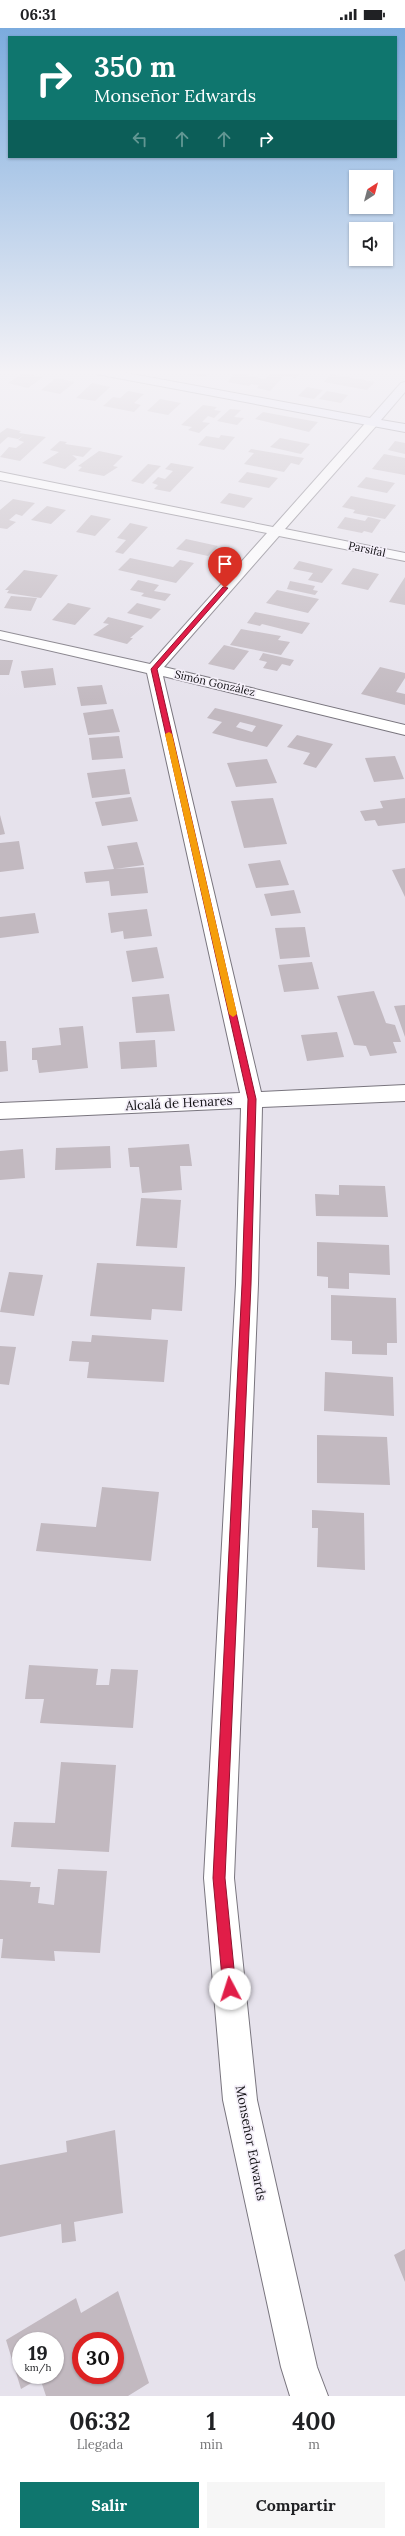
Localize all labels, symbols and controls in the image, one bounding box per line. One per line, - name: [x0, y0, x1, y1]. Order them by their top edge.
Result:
- text: 06:31: [20, 5, 56, 24]
- text: 350 m: [94, 49, 176, 85]
- icon: right: [28, 52, 80, 104]
- text: Monseñor Edwards: [94, 84, 256, 107]
- icon: left: [129, 128, 151, 150]
- icon: ahead: [171, 128, 193, 150]
- icon: ahead: [213, 128, 235, 150]
- icon: right: [255, 128, 277, 150]
- north arrow: [349, 170, 393, 214]
- map controls: [349, 170, 393, 266]
- button: sound: [349, 222, 393, 266]
- street label: Parsifal: [347, 538, 387, 560]
- pin: [208, 547, 242, 588]
- icon: arrive: [214, 553, 236, 575]
- street label: Simón González: [173, 667, 257, 699]
- street label: Alcalá de Henares: [124, 1092, 233, 1114]
- position arrow: [209, 1968, 251, 2010]
- street label: Monseñor Edwards: [231, 2084, 271, 2202]
- speed limit sign: 30: [72, 2332, 124, 2384]
- text: 19: [28, 2340, 48, 2365]
- text: km/h: [24, 2361, 52, 2374]
- text: 06:32: [69, 2406, 131, 2437]
- text: 1: [206, 2406, 216, 2437]
- text: 400: [292, 2406, 336, 2437]
- text: Llegada: [77, 2436, 123, 2453]
- text: min: [200, 2436, 223, 2453]
- text: m: [308, 2436, 320, 2453]
- button: Salir: [20, 2482, 199, 2528]
- button: Compartir: [207, 2482, 385, 2528]

